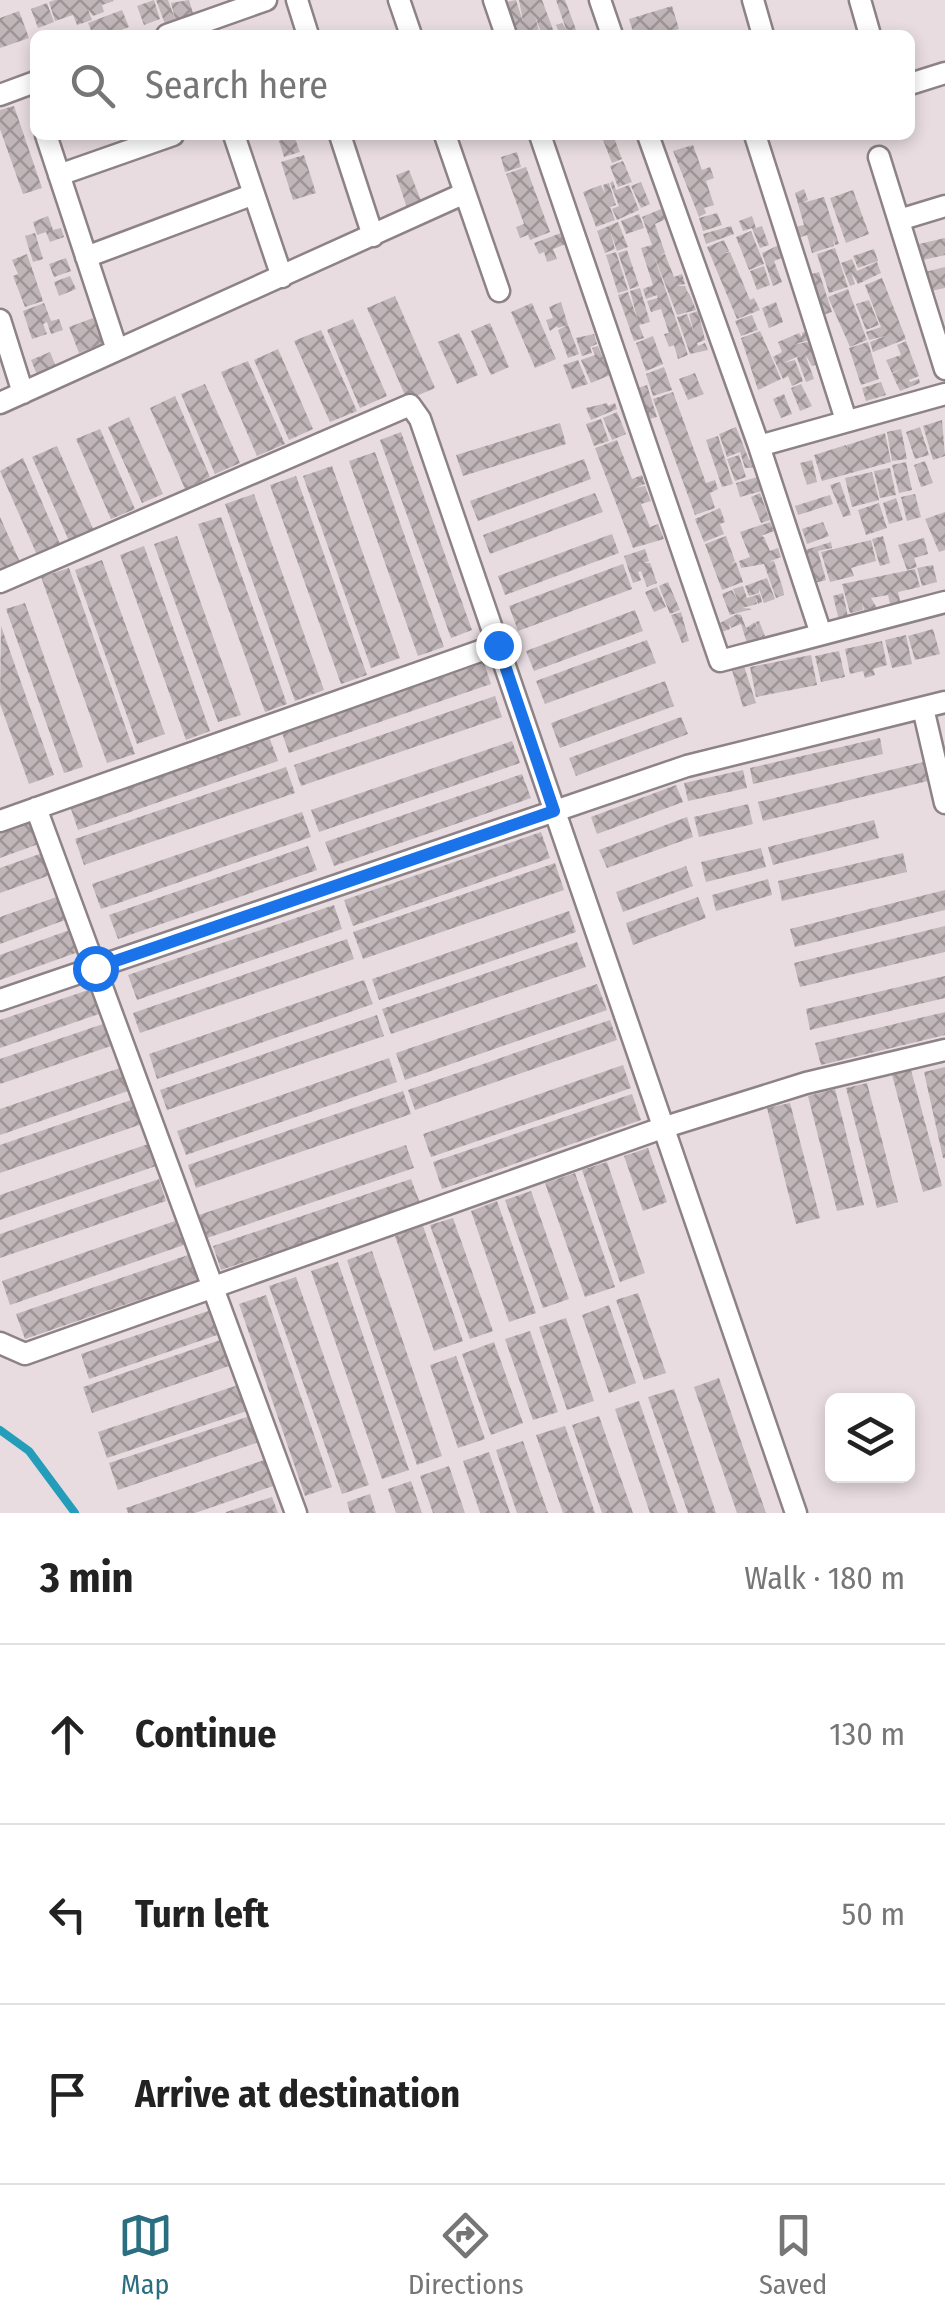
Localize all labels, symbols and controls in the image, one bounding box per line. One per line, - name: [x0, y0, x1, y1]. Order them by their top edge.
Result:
- search box: [30, 30, 915, 140]
- icon: search: [65, 58, 120, 113]
- text: Search here: [145, 62, 328, 108]
- route end: [476, 623, 522, 669]
- route start: [73, 946, 119, 992]
- map controls: [825, 1393, 915, 1483]
- button: layers: [825, 1393, 915, 1483]
- text: 3 min: [40, 1553, 134, 1603]
- text: Walk · 180 m: [744, 1559, 905, 1597]
- icon: ahead: [40, 1707, 95, 1762]
- text: Continue: [135, 1711, 276, 1757]
- text: 130 m: [829, 1715, 905, 1753]
- icon: left: [40, 1887, 95, 1942]
- text: Turn left: [135, 1891, 269, 1937]
- text: 50 m: [842, 1895, 905, 1933]
- icon: arrive: [40, 2067, 95, 2122]
- text: Arrive at destination: [135, 2071, 460, 2117]
- tab: Map: [118, 2208, 173, 2301]
- tab: Directions: [408, 2208, 524, 2301]
- tab: Saved: [759, 2208, 827, 2301]

